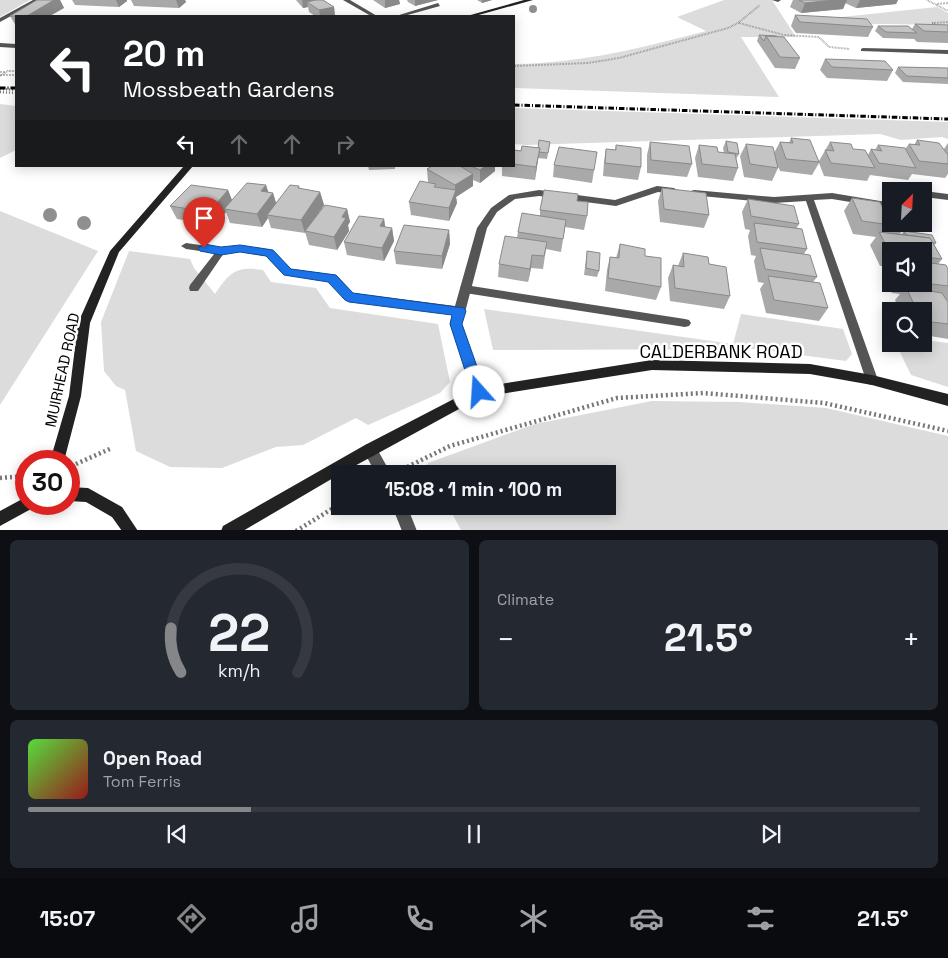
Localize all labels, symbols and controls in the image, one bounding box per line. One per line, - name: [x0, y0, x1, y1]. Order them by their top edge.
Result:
- text: 20 m: [123, 32, 205, 76]
- icon: left: [40, 35, 105, 100]
- text: Mossbeath Gardens: [123, 75, 335, 103]
- icon: left: [172, 130, 200, 158]
- icon: ahead: [225, 130, 253, 158]
- icon: ahead: [278, 130, 306, 158]
- icon: right: [331, 130, 359, 158]
- north arrow: [882, 182, 932, 232]
- map controls: [882, 182, 932, 352]
- pin: [183, 197, 225, 248]
- icon: arrive: [190, 204, 218, 232]
- button: sound: [882, 242, 932, 292]
- button: search: [882, 302, 932, 352]
- street label: MUIRHEAD ROAD: [41, 311, 83, 429]
- street label: CALDERBANK ROAD: [639, 340, 803, 363]
- position arrow: [452, 365, 504, 417]
- speed limit sign: 30: [15, 450, 80, 515]
- text: 15:08 · 1 min · 100 m: [385, 477, 562, 502]
- text: Climate: [497, 589, 554, 610]
- text: 22: [209, 600, 270, 666]
- text: 21.5°: [664, 614, 753, 662]
- text: −: [497, 621, 514, 657]
- text: +: [903, 621, 920, 657]
- text: km/h: [218, 659, 261, 682]
- text: Open Road: [103, 746, 202, 771]
- text: Tom Ferris: [103, 771, 181, 792]
- icon: previous: [163, 820, 191, 848]
- icon: pause: [460, 820, 488, 848]
- icon: next: [757, 820, 785, 848]
- icon: directions: [174, 901, 209, 936]
- icon: music: [288, 901, 323, 936]
- icon: phone: [402, 901, 437, 936]
- icon: climate: [516, 901, 551, 936]
- icon: car: [629, 901, 664, 936]
- icon: filters: [743, 901, 778, 936]
- text: 15:07: [39, 904, 95, 932]
- text: 21.5°: [857, 904, 908, 932]

